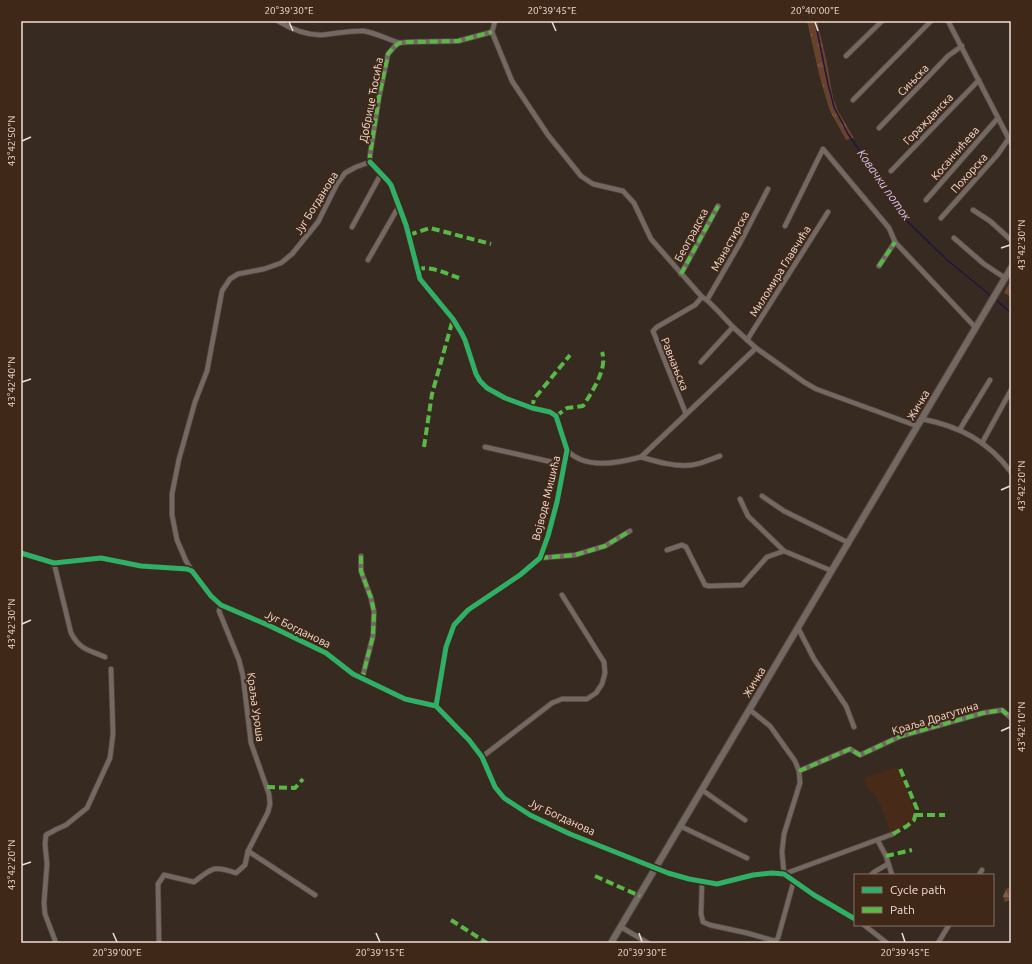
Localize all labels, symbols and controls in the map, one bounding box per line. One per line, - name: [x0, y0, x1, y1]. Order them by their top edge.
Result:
- text: 20°39'30"E: [264, 5, 314, 16]
- text: 20°39'45"E: [527, 5, 577, 16]
- text: 20°40'00"E: [790, 5, 840, 16]
- street label: Добрице Ћосића: [357, 56, 385, 144]
- street label: Сињска: [895, 62, 931, 98]
- street label: Горажданска: [901, 91, 955, 147]
- text: 43°42'50"N: [6, 116, 17, 166]
- street label: Косанчићева: [929, 124, 981, 182]
- water label: Ковачки поток: [855, 147, 914, 223]
- street label: Похорска: [948, 151, 990, 195]
- street label: Југ Богданова: [292, 169, 340, 237]
- street label: Београдска: [672, 206, 710, 264]
- street label: Манастирска: [709, 209, 751, 273]
- text: 43°42'30"N: [1016, 220, 1027, 270]
- street label: Миломира Главчића: [747, 223, 813, 319]
- street label: Равнањска: [659, 336, 691, 392]
- text: 43°42'40"N: [6, 357, 17, 407]
- street label: Жичка: [904, 388, 932, 422]
- street label: Војводе Мишића: [530, 454, 562, 542]
- text: 43°42'20"N: [1016, 461, 1027, 511]
- text: 43°42'30"N: [6, 599, 17, 649]
- street label: Југ Богданова: [263, 608, 333, 650]
- street label: Жичка: [740, 665, 768, 699]
- street label: Краља Уроша: [245, 672, 267, 742]
- street label: Краља Драгутина: [890, 699, 980, 737]
- text: 43°42'10"N: [1016, 702, 1027, 752]
- street label: Југ Богданова: [527, 796, 597, 838]
- text: 43°42'20"N: [6, 840, 17, 890]
- legend: [854, 874, 994, 926]
- text: Cycle path: [890, 883, 946, 896]
- text: Path: [890, 903, 915, 916]
- text: 20°39'00"E: [92, 947, 142, 958]
- text: 20°39'15"E: [355, 947, 405, 958]
- text: 20°39'30"E: [617, 947, 667, 958]
- text: 20°39'45"E: [880, 947, 930, 958]

